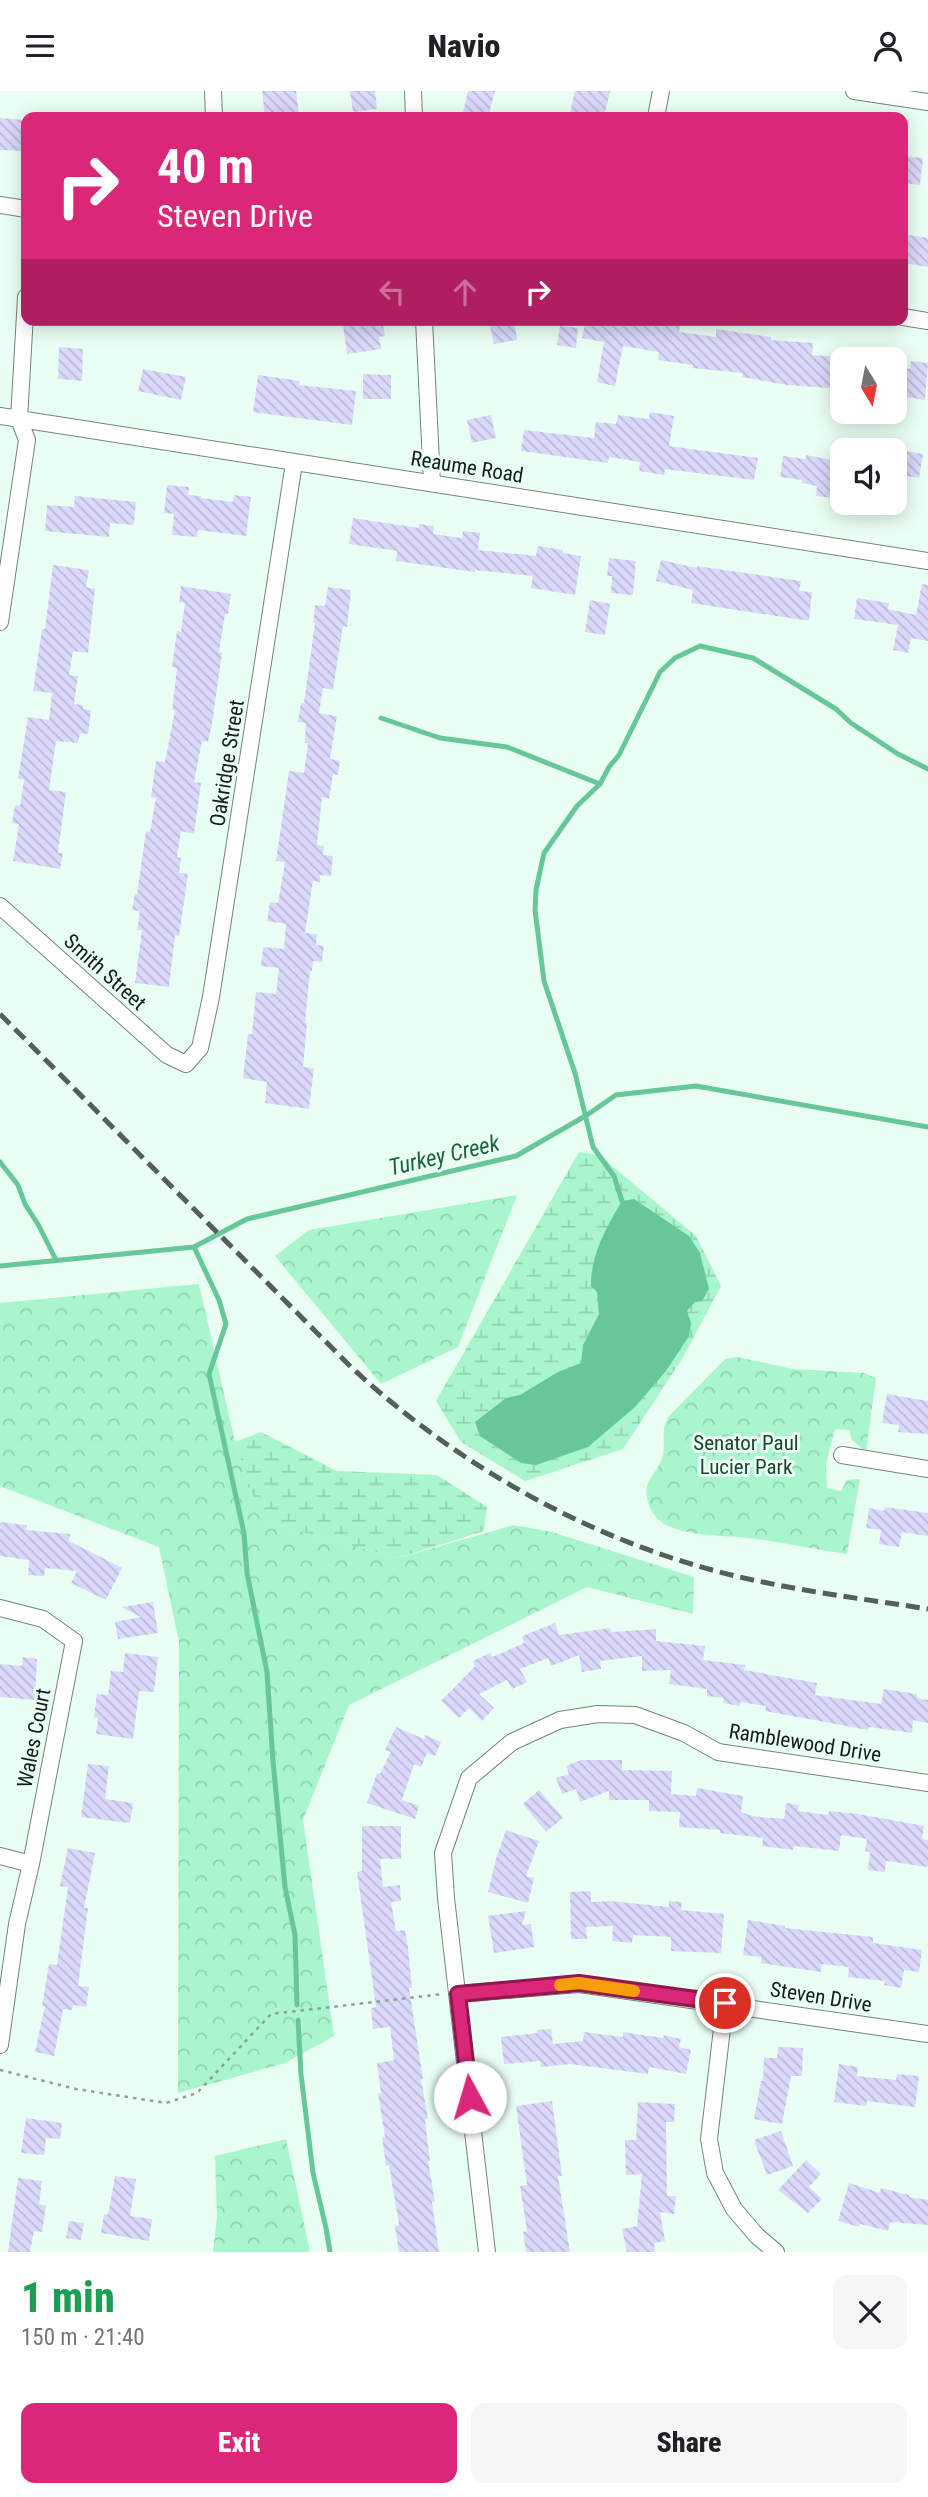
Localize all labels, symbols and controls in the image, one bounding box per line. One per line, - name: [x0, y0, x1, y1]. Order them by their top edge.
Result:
- icon: menu: [21, 27, 59, 65]
- text: Navio: [428, 27, 500, 65]
- icon: person: [869, 27, 907, 65]
- text: 40 m: [157, 138, 254, 195]
- icon: right: [42, 140, 133, 231]
- text: Steven Drive: [157, 197, 313, 235]
- icon: left: [373, 273, 411, 311]
- icon: ahead: [446, 273, 484, 311]
- icon: right: [519, 273, 557, 311]
- north arrow: [830, 347, 906, 423]
- map controls: [830, 347, 907, 515]
- button: sound: [830, 438, 907, 515]
- street label: Reaume Road: [409, 446, 525, 488]
- street label: Oakridge Street: [205, 698, 249, 828]
- street label: Smith Street: [59, 929, 151, 1015]
- water label: Turkey Creek: [386, 1129, 503, 1181]
- park label: Senator Paul Lucier Park: [693, 1431, 799, 1479]
- street label: Wales Court: [13, 1686, 55, 1790]
- street label: Ramblewood Drive: [727, 1719, 883, 1767]
- pin: [695, 1973, 755, 2033]
- street label: Steven Drive: [769, 1977, 874, 2017]
- icon: arrive: [706, 1984, 744, 2022]
- position arrow: [433, 2060, 507, 2134]
- text: 1 min: [21, 2273, 115, 2322]
- button: close: [833, 2275, 907, 2349]
- text: 150 m · 21:40: [21, 2324, 145, 2351]
- button: Exit: [21, 2403, 457, 2483]
- button: Share: [471, 2403, 907, 2483]

